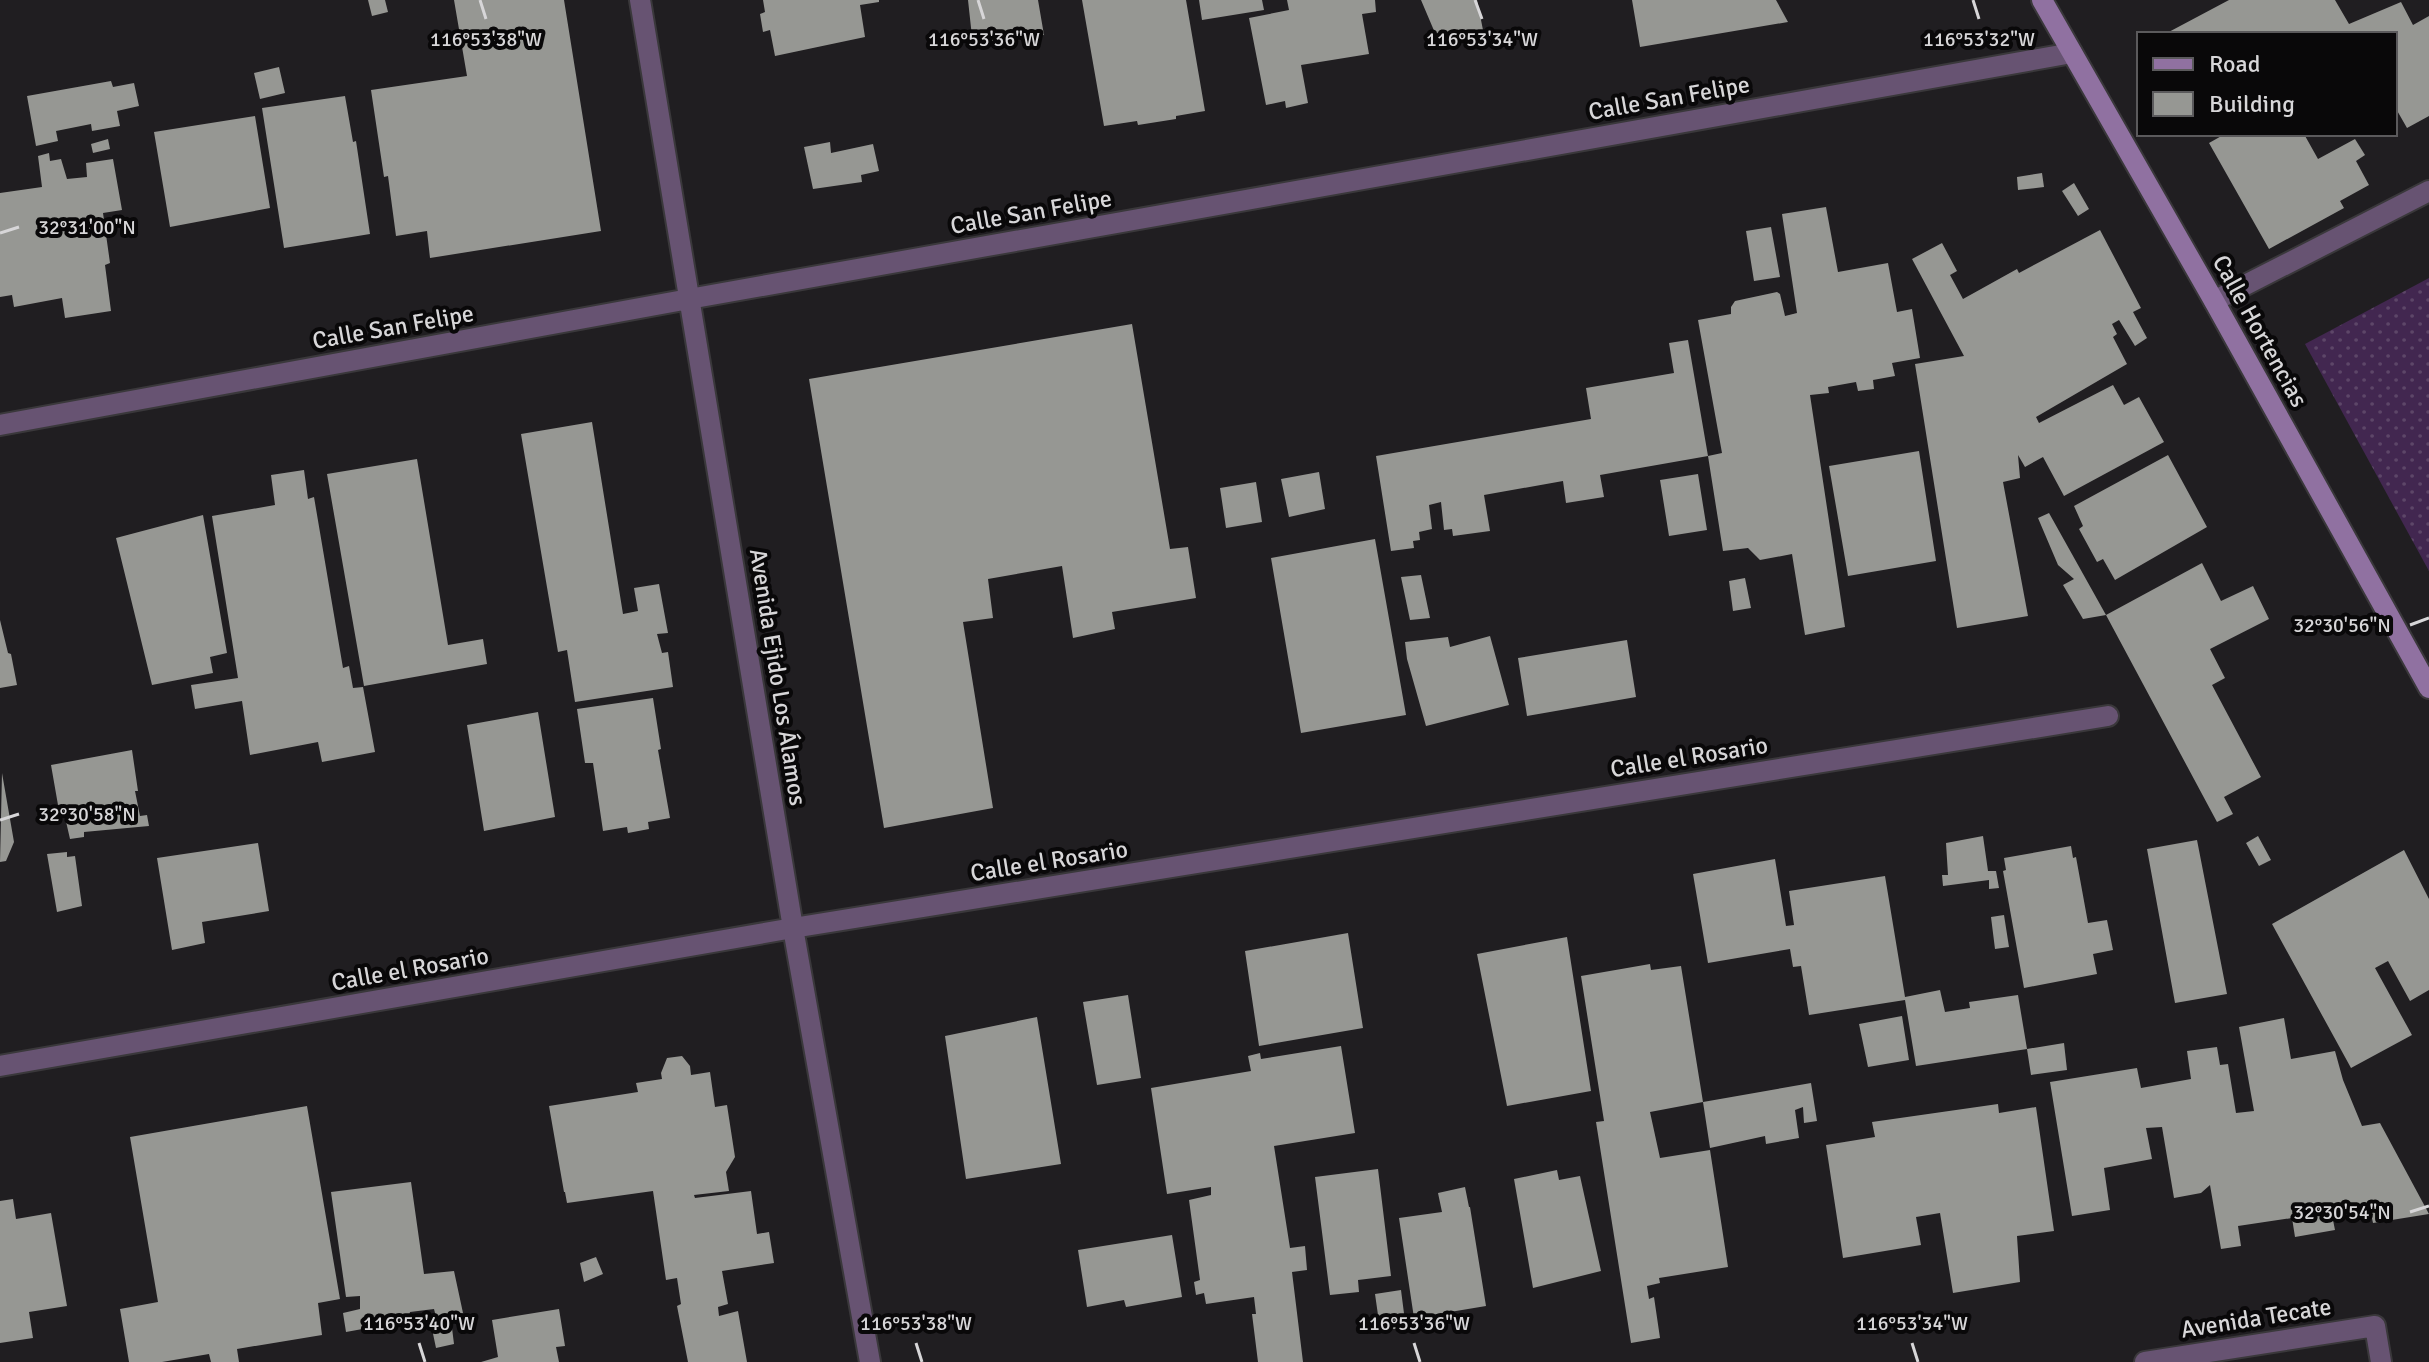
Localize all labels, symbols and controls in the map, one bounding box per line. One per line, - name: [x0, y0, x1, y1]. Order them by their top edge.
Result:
- text: 116°53'38"W: [430, 27, 542, 52]
- text: 116°53'36"W: [928, 27, 1040, 52]
- text: 116°53'34"W: [1426, 27, 1538, 52]
- text: 116°53'32"W: [1923, 27, 2035, 52]
- legend: [2137, 32, 2397, 136]
- text: Road: [2209, 49, 2260, 79]
- street label: Calle San Felipe: [1586, 69, 1752, 127]
- text: Building: [2209, 89, 2295, 119]
- street label: Calle San Felipe: [948, 183, 1114, 241]
- text: 32°31'00"N: [38, 215, 136, 240]
- street label: Calle Hortencias: [2206, 250, 2314, 412]
- street label: Calle San Felipe: [310, 298, 476, 356]
- street label: Avenida Ejido Los Álamos: [743, 546, 813, 808]
- text: 32°30'56"N: [2293, 613, 2391, 638]
- street label: Calle el Rosario: [1608, 730, 1770, 784]
- text: 32°30'58"N: [38, 802, 136, 827]
- street label: Calle el Rosario: [968, 834, 1130, 888]
- street label: Calle el Rosario: [329, 940, 491, 998]
- text: 32°30'54"N: [2293, 1200, 2391, 1225]
- street label: Avenida Tecate: [2179, 1291, 2333, 1345]
- text: 116°53'40"W: [363, 1311, 475, 1336]
- text: 116°53'38"W: [860, 1311, 972, 1336]
- text: 116°53'36"W: [1358, 1311, 1470, 1336]
- text: 116°53'34"W: [1856, 1311, 1968, 1336]

